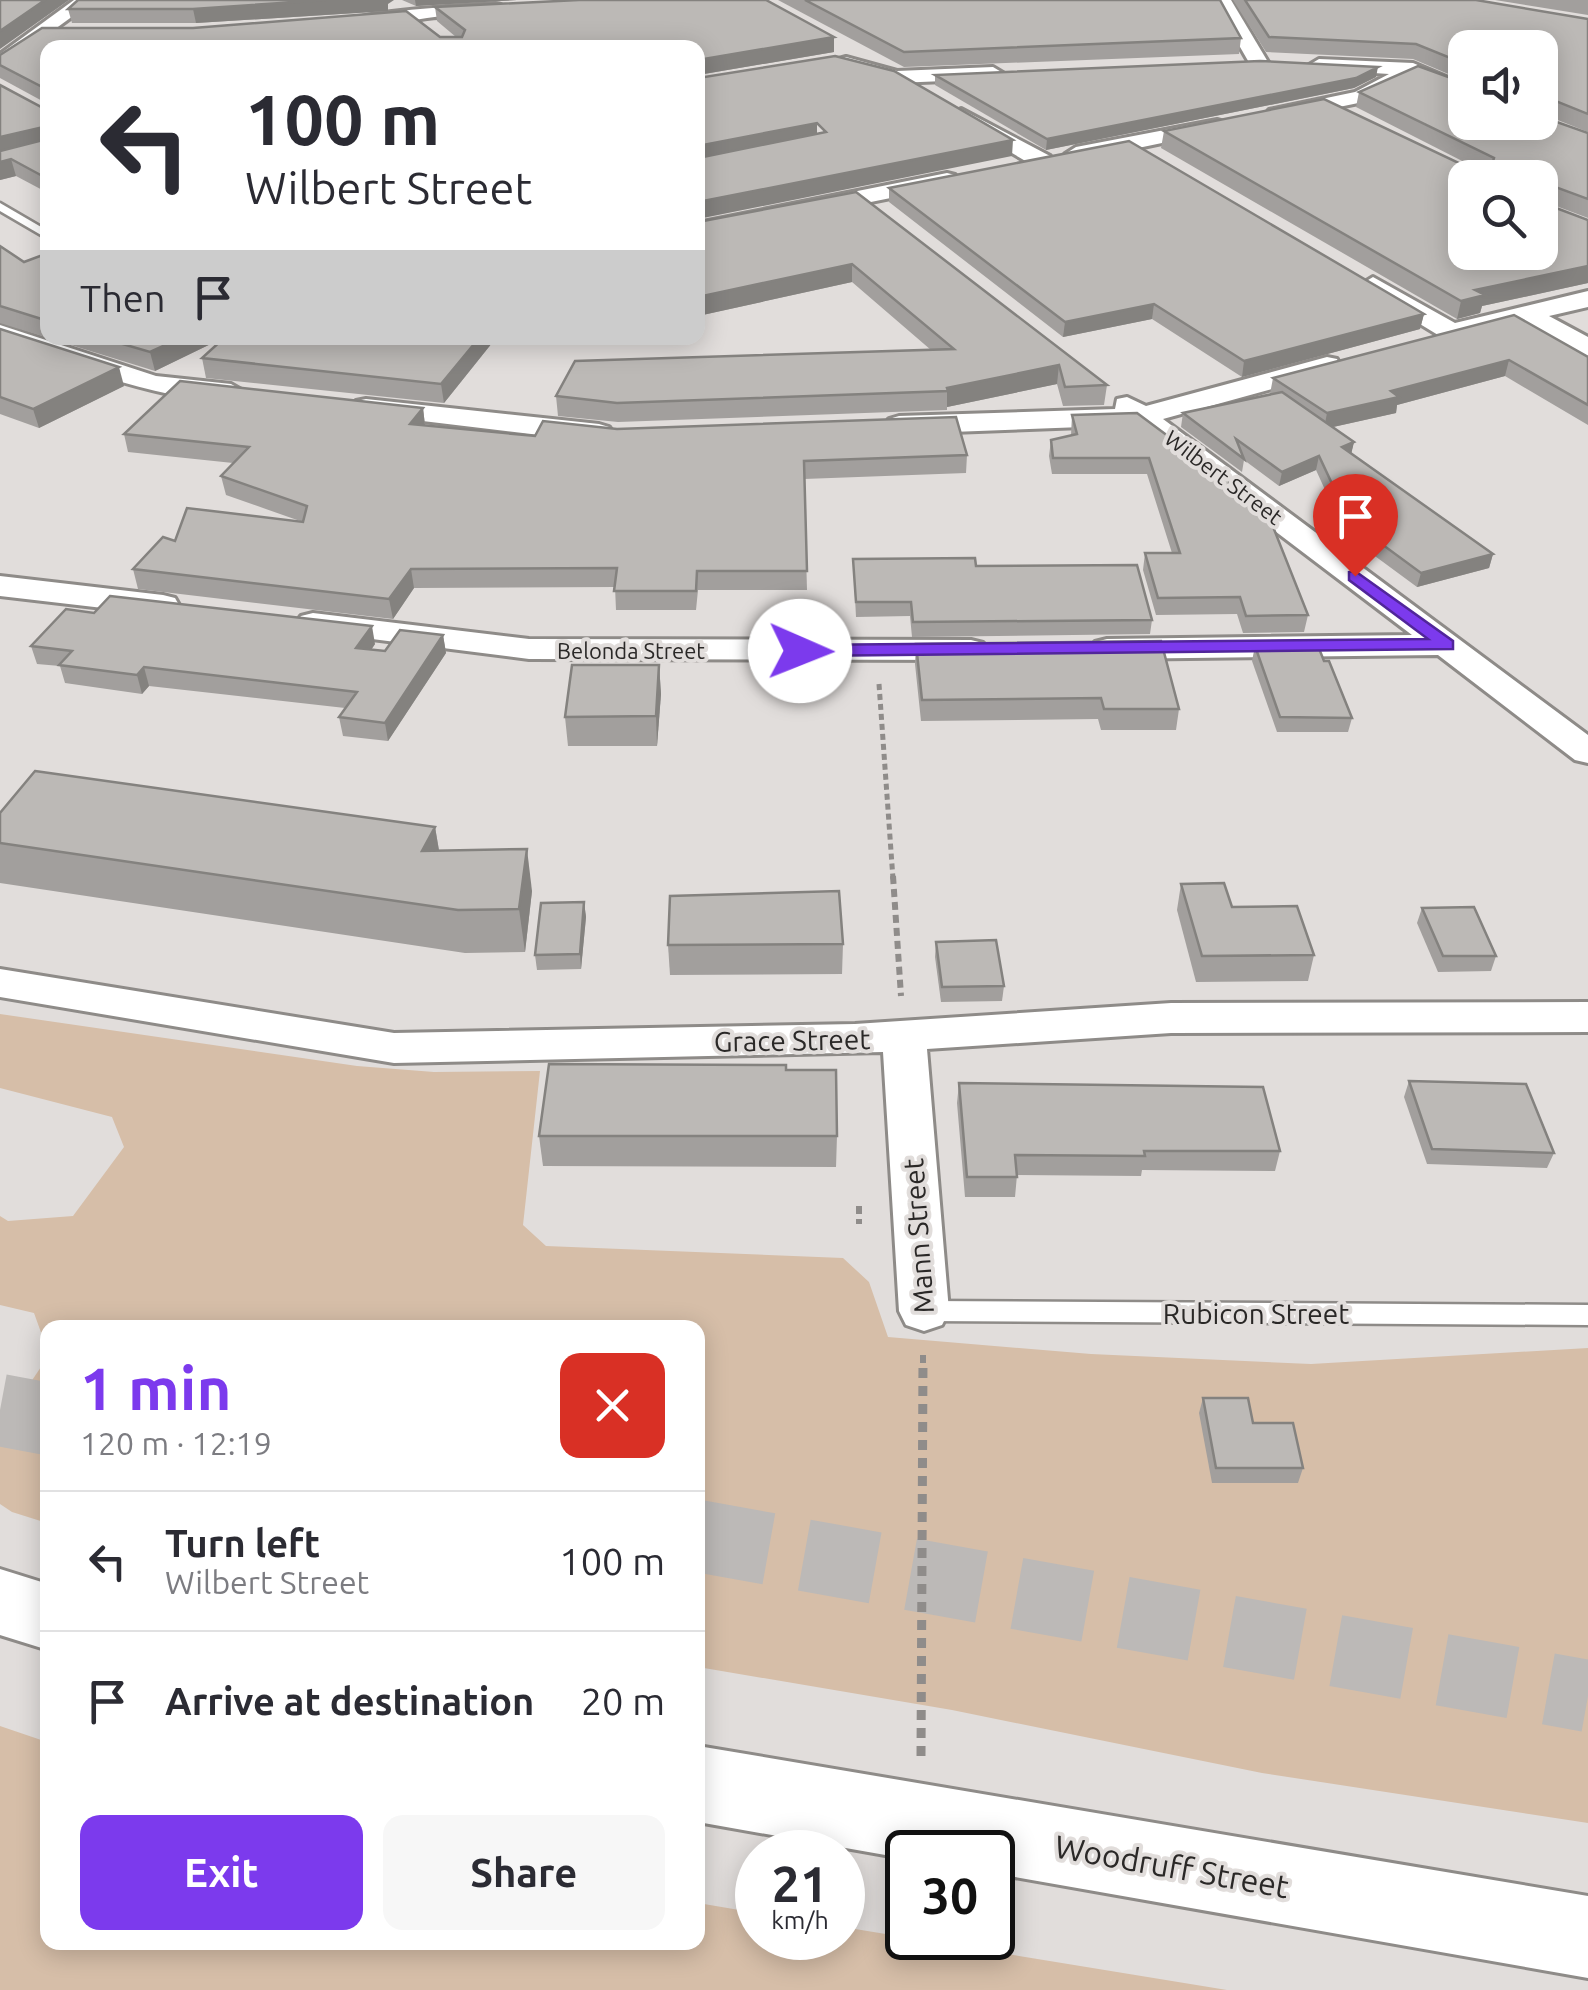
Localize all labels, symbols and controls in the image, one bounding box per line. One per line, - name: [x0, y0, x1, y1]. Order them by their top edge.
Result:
- map controls: [1448, 30, 1558, 270]
- button: sound: [1448, 30, 1558, 140]
- icon: left: [80, 80, 210, 210]
- text: 100 m: [245, 80, 440, 158]
- button: search: [1448, 160, 1558, 270]
- text: Wilbert Street: [245, 162, 532, 213]
- icon: arrive: [186, 270, 241, 325]
- text: Then: [80, 277, 166, 319]
- street label: Wilbert Street: [1160, 425, 1288, 529]
- pin: [1313, 474, 1398, 577]
- icon: arrive: [1328, 489, 1383, 544]
- position arrow: [748, 599, 852, 703]
- street label: Belonda Street: [557, 638, 705, 663]
- street label: Grace Street: [713, 1023, 871, 1057]
- street label: Mann Street: [897, 1157, 939, 1315]
- street label: Rubicon Street: [1163, 1298, 1349, 1329]
- button: close: [560, 1353, 665, 1458]
- text: 1 min: [80, 1354, 232, 1421]
- text: 120 m · 12:19: [80, 1425, 272, 1461]
- text: Turn left: [165, 1522, 320, 1564]
- icon: left: [80, 1534, 135, 1589]
- text: 100 m: [559, 1540, 665, 1582]
- text: Wilbert Street: [165, 1564, 369, 1600]
- icon: arrive: [80, 1674, 135, 1729]
- text: Arrive at destination: [165, 1680, 534, 1722]
- text: 20 m: [581, 1680, 665, 1722]
- button: Exit: [80, 1815, 363, 1930]
- button: Share: [383, 1815, 665, 1930]
- street label: Woodruff Street: [1052, 1828, 1292, 1904]
- speed limit sign: 30: [885, 1830, 1015, 1960]
- text: 21: [772, 1855, 828, 1911]
- text: km/h: [771, 1906, 829, 1934]

